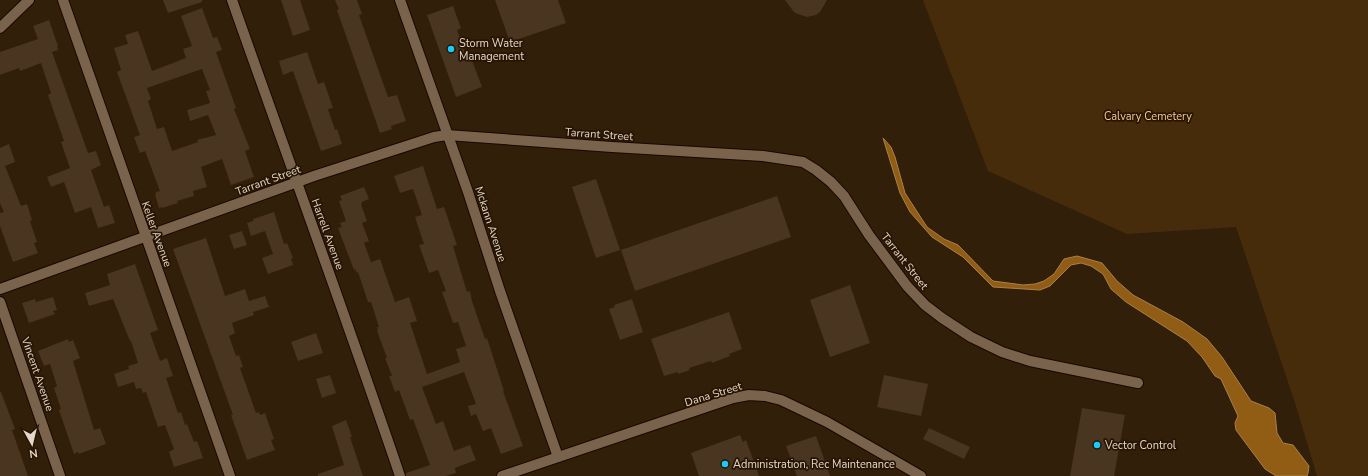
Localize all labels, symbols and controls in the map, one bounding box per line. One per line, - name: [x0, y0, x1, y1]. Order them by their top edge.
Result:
- place label: Storm Water Management: [459, 36, 524, 64]
- marker: Storm Water Management: [446, 44, 456, 54]
- park label: Calvary Cemetery: [1104, 109, 1192, 124]
- street label: Tarrant Street: [564, 125, 634, 144]
- street label: Tarrant Street: [234, 162, 303, 199]
- street label: Mckann Avenue: [471, 184, 510, 264]
- street label: Harrell Avenue: [308, 197, 347, 272]
- street label: Keller Avenue: [138, 199, 175, 269]
- street label: Tarrant Street: [878, 230, 932, 293]
- street label: Vincent Avenue: [17, 334, 57, 413]
- street label: Dana Street: [683, 379, 744, 410]
- north arrow: [12, 424, 52, 464]
- place label: Vector Control: [1104, 438, 1177, 453]
- marker: Vector Control: [1092, 440, 1102, 450]
- text: N: [28, 445, 38, 461]
- place label: Administration, Rec Maintenance: [733, 457, 895, 472]
- marker: Administration, Rec Maintenance: [720, 459, 730, 469]

